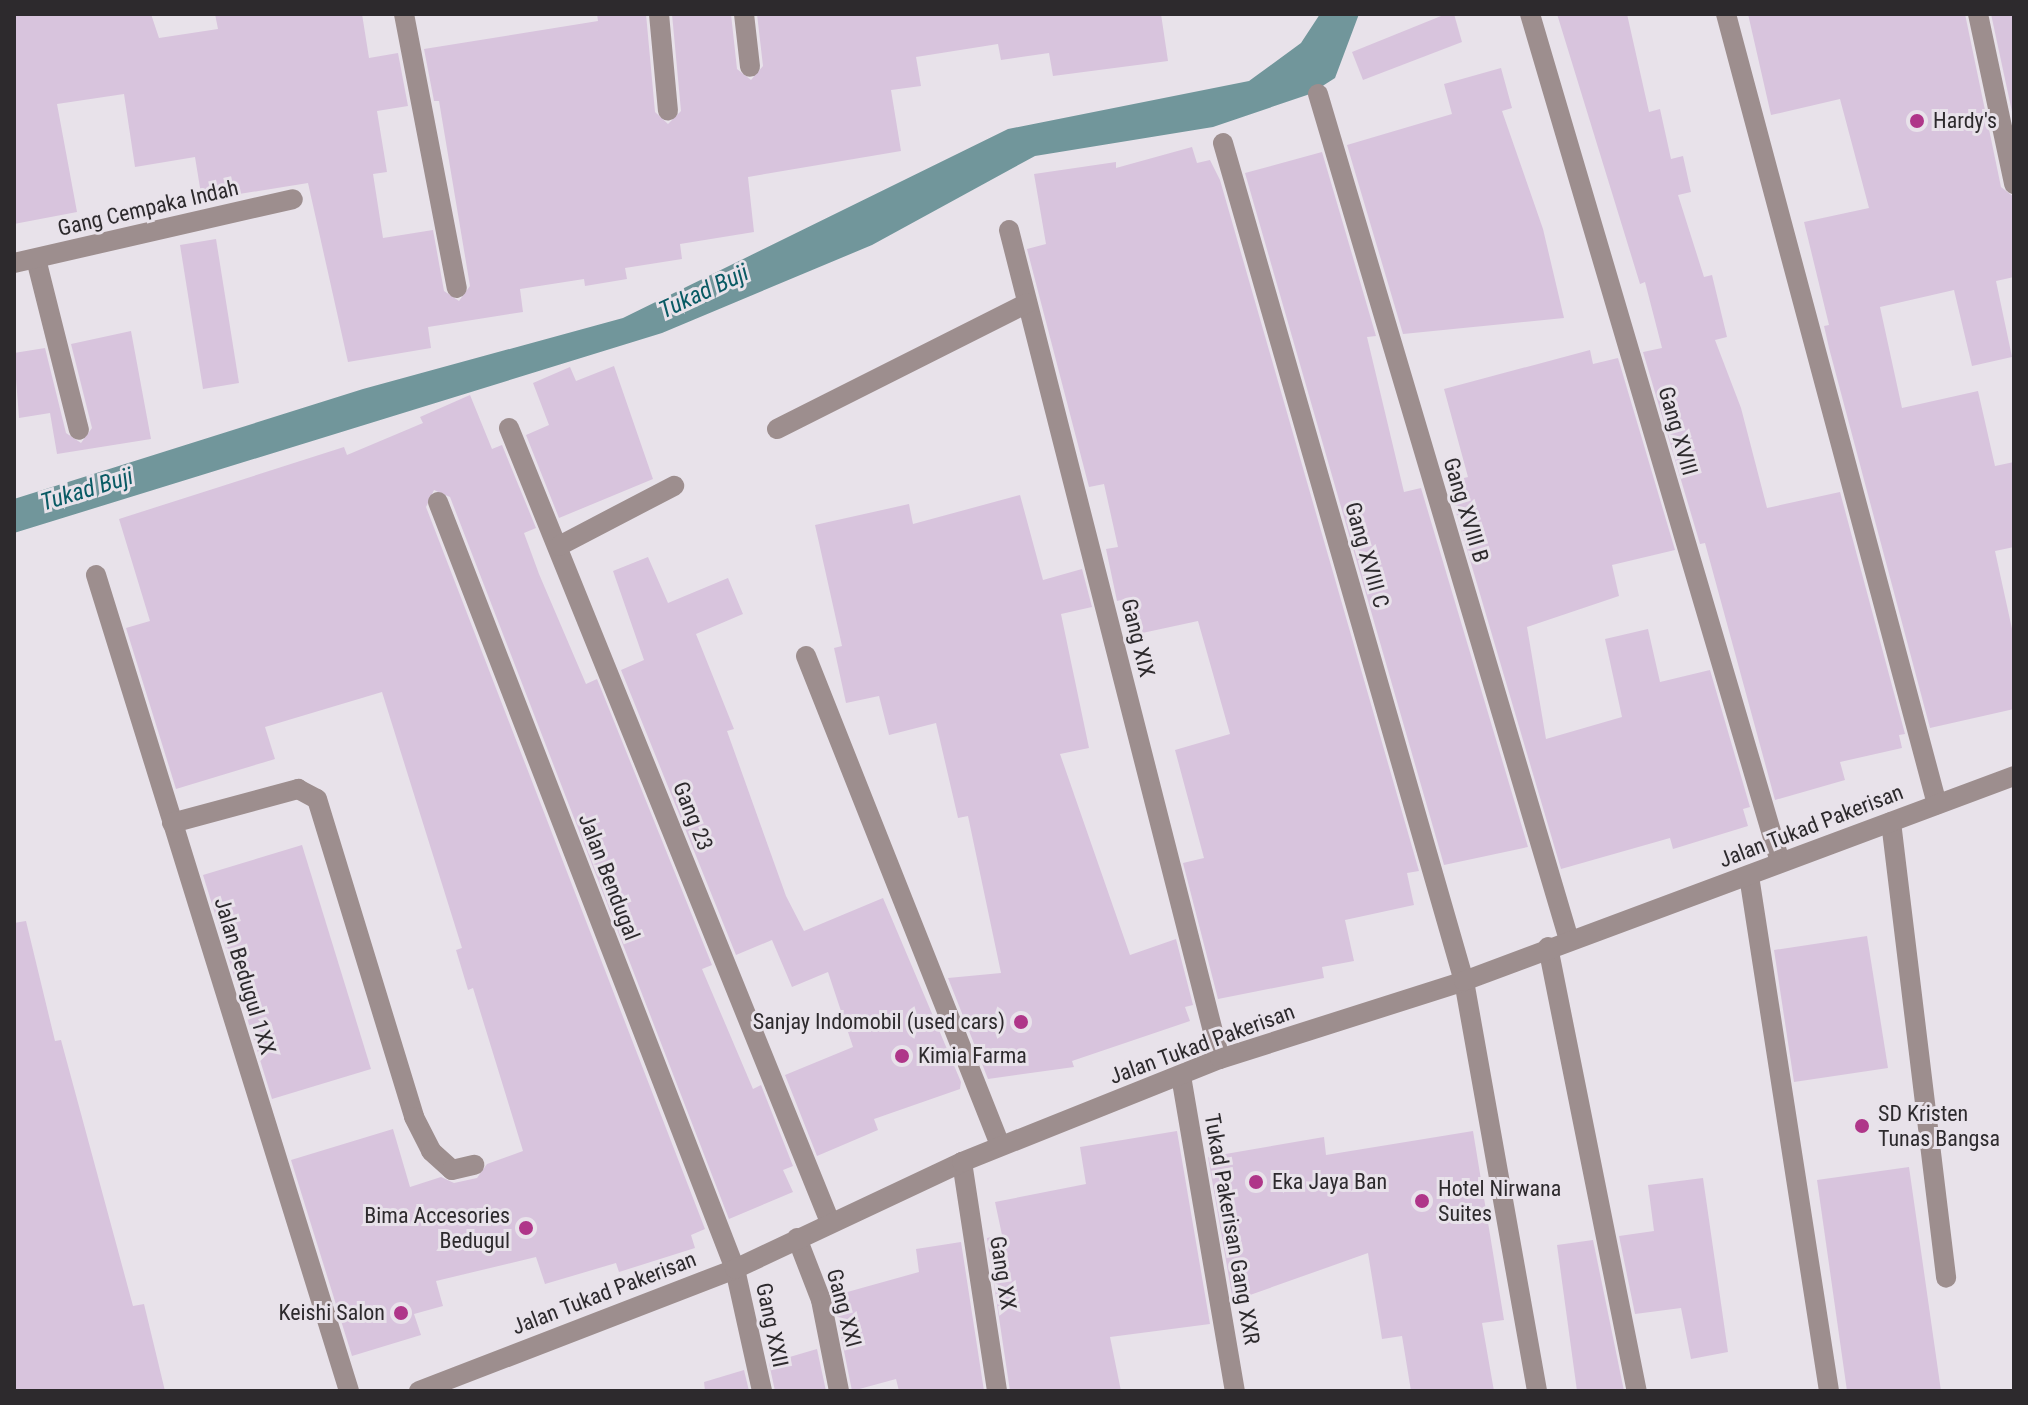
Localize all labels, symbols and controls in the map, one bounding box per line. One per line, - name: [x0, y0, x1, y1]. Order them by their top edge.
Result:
- place label: Hardy's: [1933, 108, 1997, 134]
- marker: Hardy's: [1908, 112, 1926, 130]
- street label: Gang Cempaka Indah: [55, 174, 241, 242]
- water label: Tukad Buji: [655, 259, 753, 325]
- street label: Gang XVIII: [1653, 384, 1703, 478]
- street label: Gang XVIII B: [1438, 454, 1494, 566]
- water label: Tukad Buji: [37, 462, 137, 518]
- street label: Gang XVIII C: [1339, 499, 1395, 611]
- street label: Gang XIX: [1116, 596, 1160, 680]
- street label: Gang 23: [667, 778, 719, 854]
- street label: Jalan Tukad Pakerisan: [1715, 779, 1907, 873]
- street label: Jalan Bendugal: [573, 810, 645, 944]
- street label: Jalan Bedugul 1XX: [209, 894, 281, 1058]
- street label: Jalan Tukad Pakerisan: [1106, 998, 1298, 1090]
- place label: Sanjay Indomobil (used cars): [753, 1009, 1005, 1035]
- marker: Sanjay Indomobil (used cars): [1012, 1013, 1030, 1031]
- place label: Kimia Farma: [918, 1043, 1027, 1069]
- marker: Kimia Farma: [893, 1047, 911, 1065]
- place label: SD Kristen Tunas Bangsa: [1878, 1100, 2000, 1152]
- street label: Tukad Pakerisan Gang XXR: [1199, 1111, 1265, 1347]
- marker: SD Kristen Tunas Bangsa: [1853, 1117, 1871, 1135]
- place label: Eka Jaya Ban: [1272, 1169, 1387, 1195]
- marker: Eka Jaya Ban: [1247, 1173, 1265, 1191]
- place label: Hotel Nirwana Suites: [1438, 1175, 1561, 1226]
- marker: Hotel Nirwana Suites: [1413, 1192, 1431, 1210]
- place label: Bima Accesories Bedugul: [364, 1202, 510, 1254]
- marker: Bima Accesories Bedugul: [517, 1219, 535, 1237]
- street label: Gang XX: [984, 1234, 1022, 1312]
- street label: Jalan Tukad Pakerisan: [508, 1246, 700, 1340]
- street label: Gang XXI: [821, 1266, 867, 1350]
- street label: Gang XXII: [750, 1281, 794, 1369]
- place label: Keishi Salon: [278, 1300, 385, 1326]
- marker: Keishi Salon: [392, 1304, 410, 1322]

